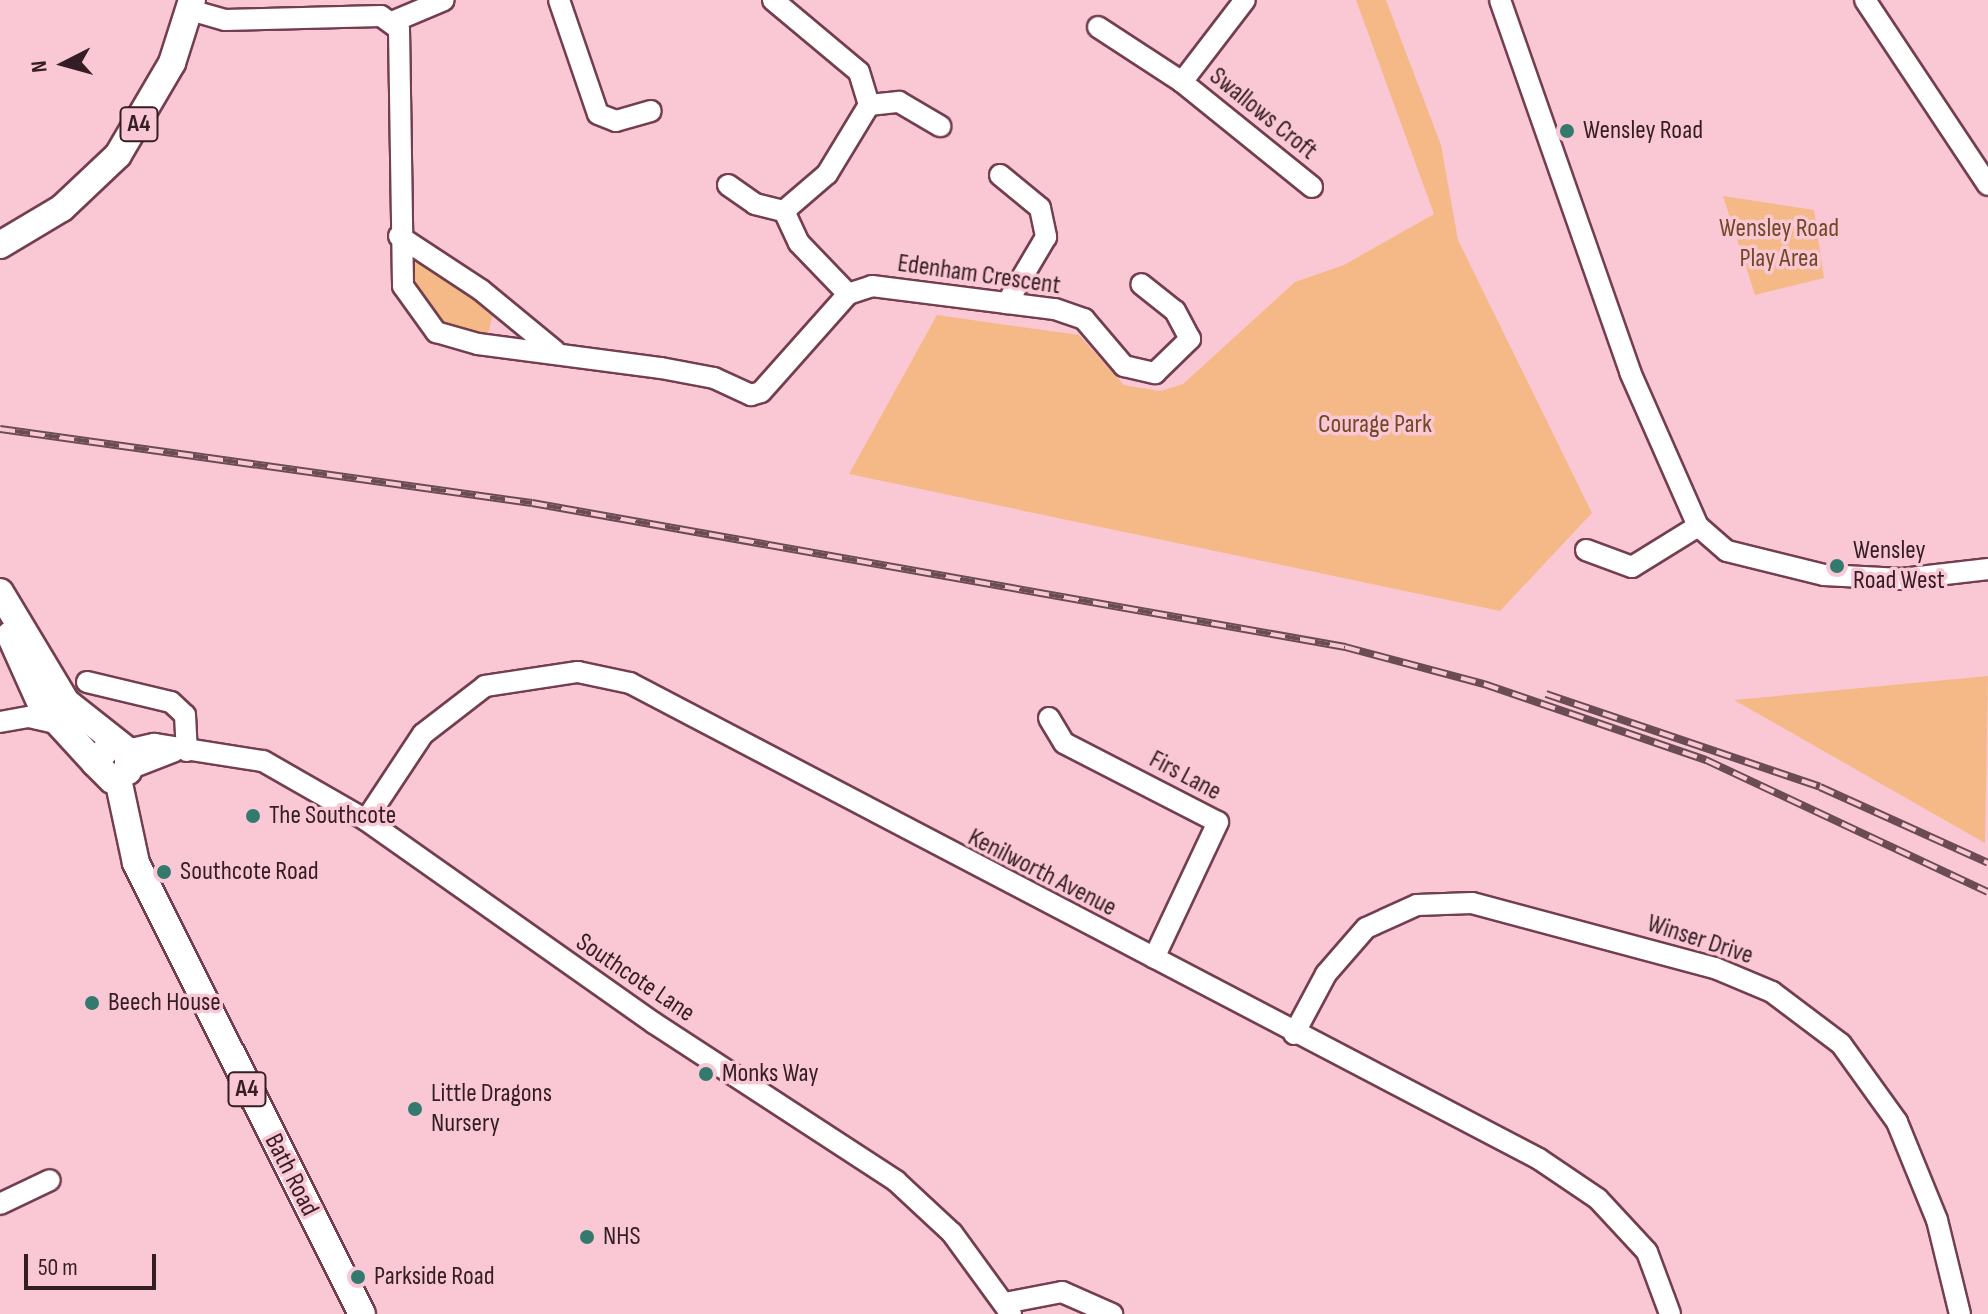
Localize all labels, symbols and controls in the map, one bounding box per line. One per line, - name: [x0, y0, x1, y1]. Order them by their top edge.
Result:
- north arrow: [24, 24, 104, 104]
- text: N: [26, 59, 54, 74]
- street label: Swallows Croft: [1203, 61, 1323, 167]
- road number: A4: [119, 104, 159, 144]
- place label: Wensley Road: [1583, 115, 1703, 147]
- marker: Wensley Road: [1558, 122, 1576, 140]
- park label: Wensley Road Play Area: [1719, 213, 1839, 274]
- street label: Edenham Crescent: [895, 248, 1063, 302]
- park label: Courage Park: [1318, 409, 1432, 441]
- place label: Wensley Road West: [1853, 535, 1945, 596]
- marker: Wensley Road West: [1828, 557, 1846, 575]
- street label: Firs Lane: [1144, 744, 1226, 808]
- place label: The Southcote: [269, 800, 396, 832]
- marker: The Southcote: [244, 807, 262, 825]
- street label: Kenilworth Avenue: [963, 822, 1121, 924]
- place label: Southcote Road: [180, 856, 319, 888]
- marker: Southcote Road: [155, 863, 173, 881]
- street label: Winser Drive: [1643, 908, 1757, 972]
- street label: Southcote Lane: [570, 927, 700, 1029]
- place label: Beech House: [108, 987, 221, 1019]
- marker: Beech House: [83, 994, 101, 1012]
- place label: Monks Way: [722, 1058, 818, 1090]
- marker: Monks Way: [697, 1065, 715, 1083]
- road number: A4: [227, 1069, 267, 1109]
- place label: Little Dragons Nursery: [431, 1078, 552, 1140]
- marker: Little Dragons Nursery: [406, 1100, 424, 1118]
- street label: Bath Road: [257, 1129, 325, 1221]
- place label: NHS: [603, 1221, 641, 1253]
- marker: NHS: [578, 1228, 596, 1246]
- scale bar: [28, 1238, 160, 1288]
- text: 50 m: [38, 1253, 78, 1282]
- place label: Parkside Road: [374, 1261, 495, 1293]
- marker: Parkside Road: [349, 1268, 367, 1286]

